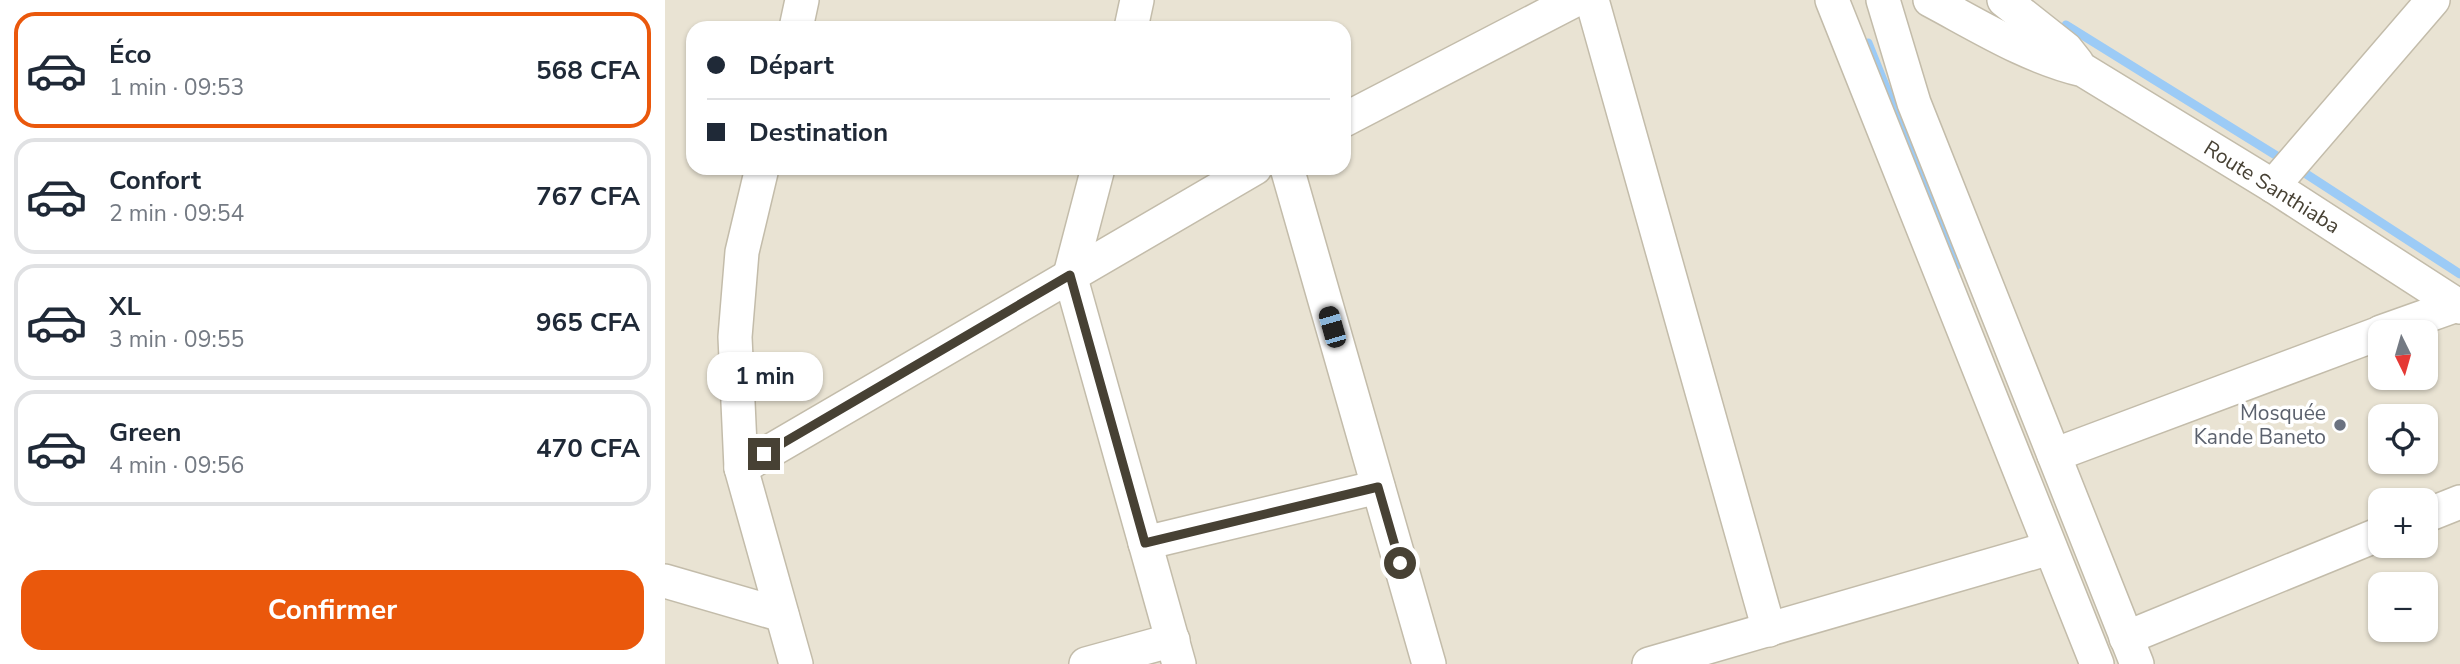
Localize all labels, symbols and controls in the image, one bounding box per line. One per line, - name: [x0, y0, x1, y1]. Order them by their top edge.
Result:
- text: Éco: [109, 37, 151, 72]
- icon: car: [25, 39, 88, 102]
- text: Départ: [749, 48, 834, 83]
- text: 568 CFA: [536, 53, 640, 88]
- text: 1 min · 09:53: [109, 72, 244, 103]
- text: Destination: [749, 115, 888, 150]
- street label: Route Santhiaba: [2199, 134, 2345, 240]
- text: Confort: [109, 163, 201, 198]
- icon: car: [25, 165, 88, 228]
- text: 767 CFA: [536, 179, 640, 214]
- text: 2 min · 09:54: [109, 198, 244, 229]
- text: XL: [109, 289, 141, 324]
- icon: car: [25, 291, 88, 354]
- car: [1317, 304, 1348, 350]
- text: 965 CFA: [536, 305, 640, 340]
- north arrow: [2368, 320, 2438, 390]
- map controls: [2368, 320, 2438, 642]
- text: 3 min · 09:55: [109, 324, 244, 355]
- callout: 1 min: [706, 352, 822, 402]
- text: 1 min: [735, 361, 795, 392]
- place label: Mosquée Kande Baneto: [2194, 399, 2326, 451]
- button: locate: [2368, 404, 2438, 474]
- text: Green: [109, 415, 182, 450]
- icon: car: [25, 417, 88, 480]
- marker: Mosquée Kande Baneto: [2332, 417, 2348, 433]
- text: 470 CFA: [536, 431, 640, 466]
- route end: [748, 438, 780, 470]
- text: 4 min · 09:56: [109, 450, 244, 481]
- button: +: [2368, 488, 2438, 558]
- route start: [1384, 547, 1416, 579]
- button: Confirmer: [21, 570, 644, 650]
- button: −: [2368, 572, 2438, 642]

